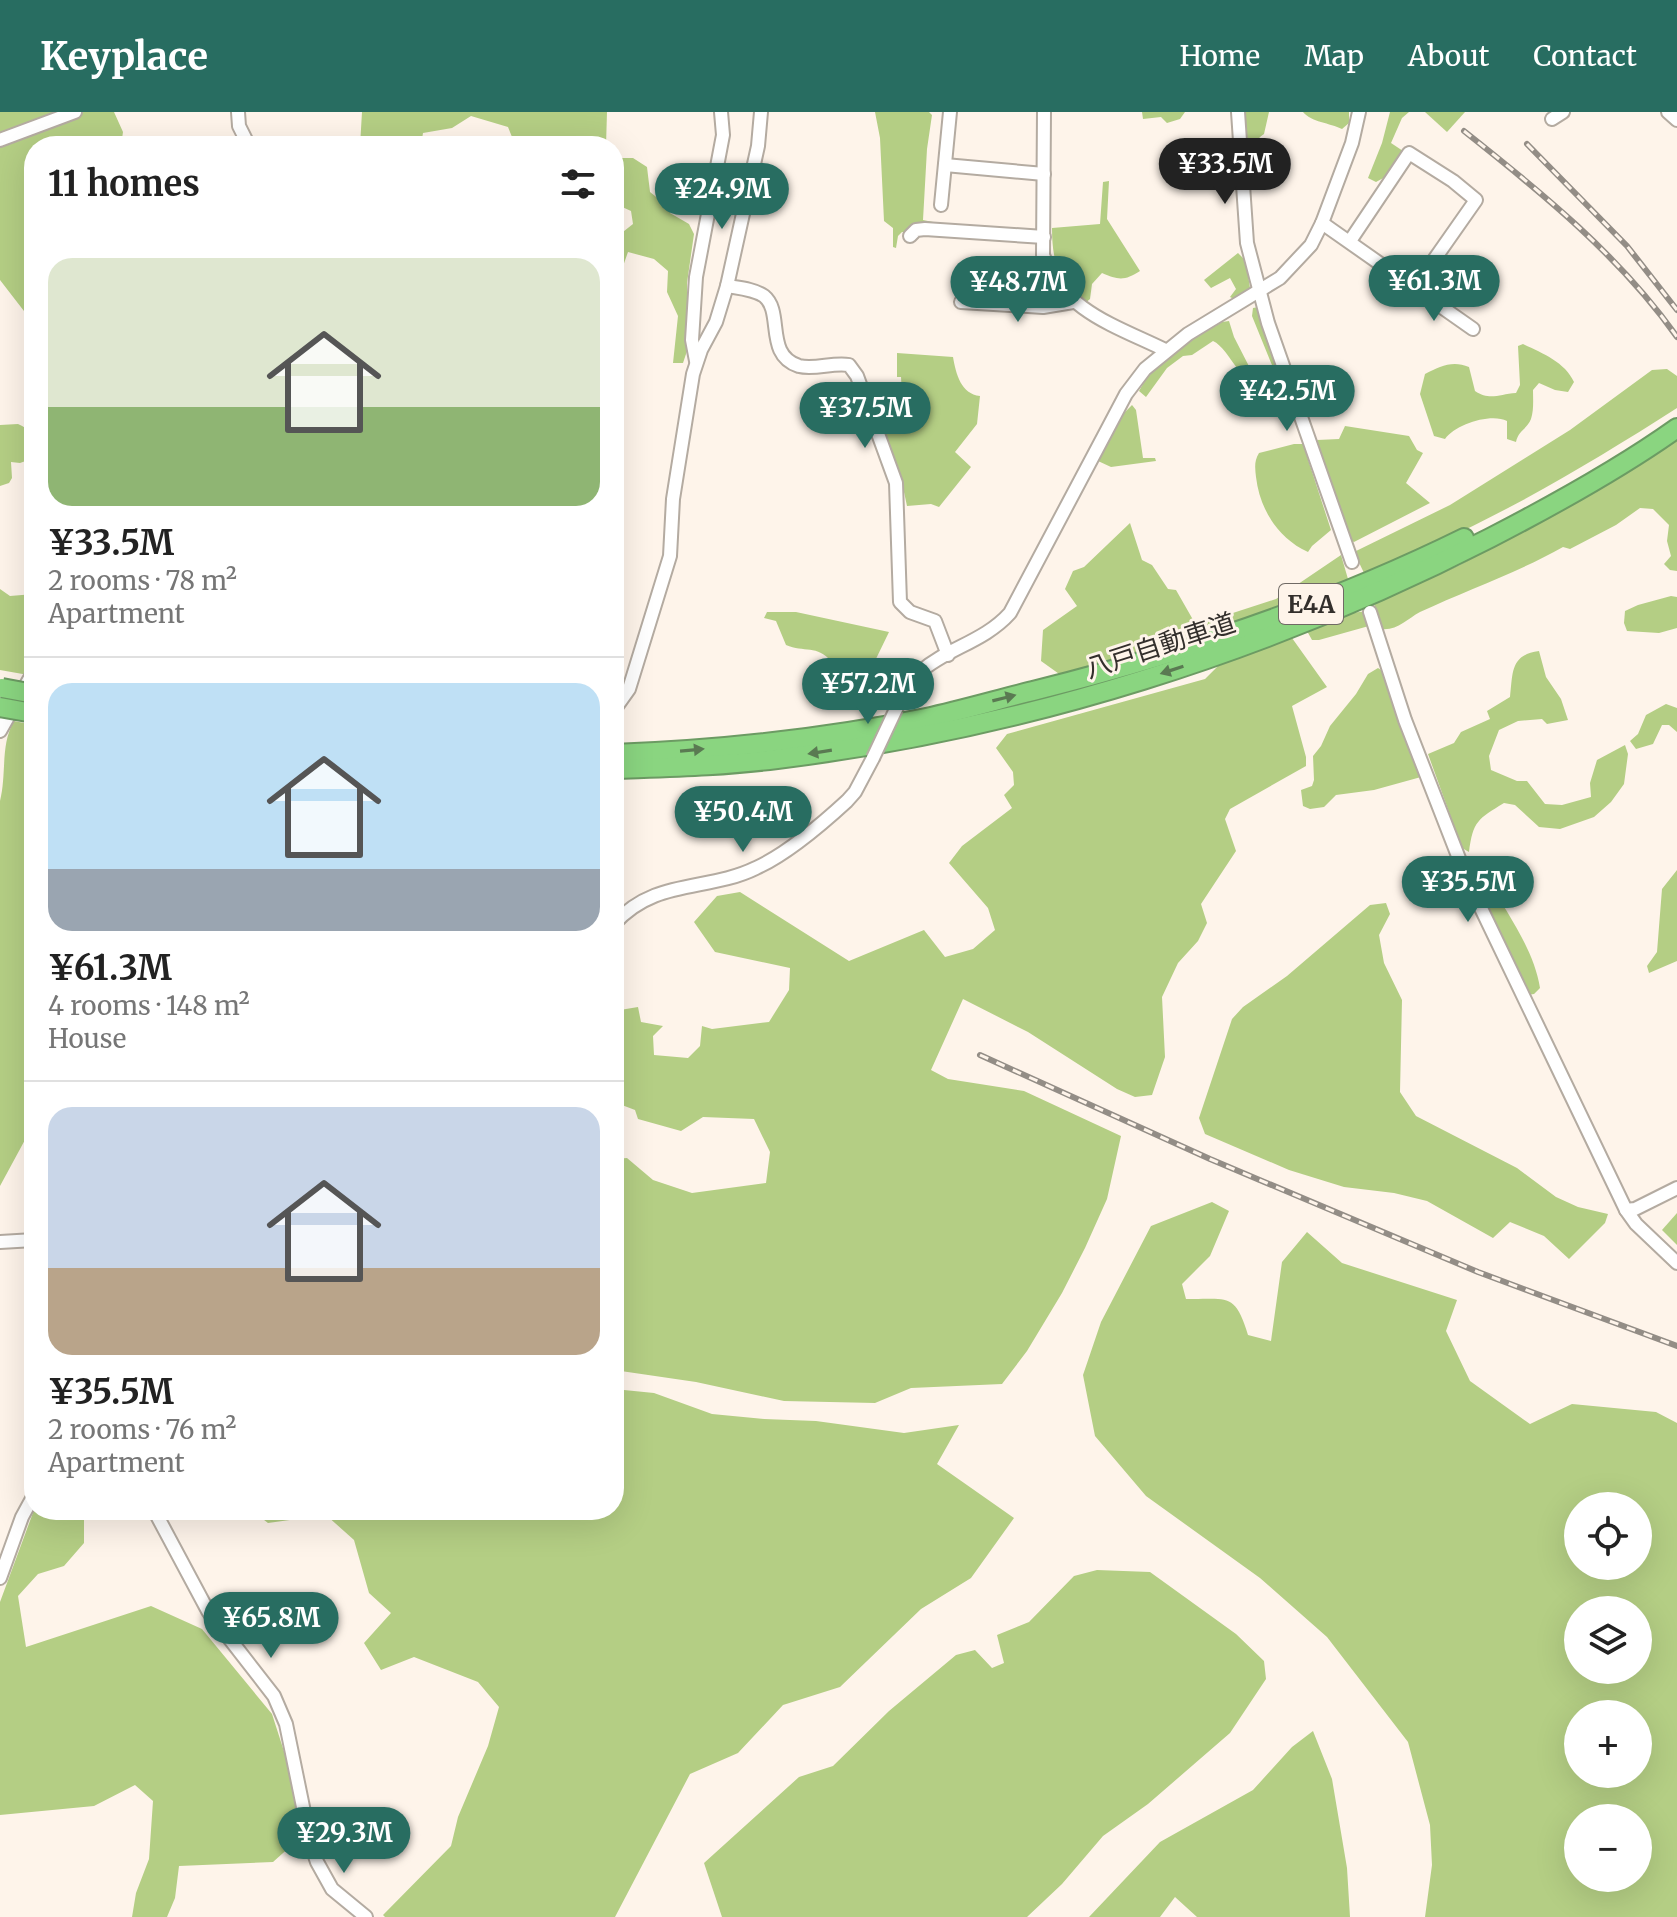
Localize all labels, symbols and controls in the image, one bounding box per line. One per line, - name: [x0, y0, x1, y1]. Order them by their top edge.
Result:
- text: Keyplace: [40, 33, 208, 80]
- text: Home: [1179, 38, 1260, 74]
- text: Map: [1304, 38, 1364, 74]
- text: About: [1408, 38, 1489, 74]
- text: Contact: [1533, 38, 1637, 74]
- pin: ¥33.5M: [1160, 138, 1290, 206]
- text: ¥33.5M: [1177, 147, 1273, 180]
- icon: filters: [556, 162, 600, 206]
- text: 11 homes: [48, 163, 200, 205]
- pin: ¥24.9M: [657, 163, 787, 231]
- text: ¥24.9M: [673, 172, 771, 205]
- pin: ¥61.3M: [1369, 255, 1499, 323]
- pin: ¥48.7M: [953, 256, 1083, 324]
- text: ¥61.3M: [1387, 264, 1481, 297]
- text: ¥48.7M: [969, 265, 1067, 298]
- icon: home: [252, 310, 396, 454]
- pin: ¥42.5M: [1222, 365, 1352, 433]
- text: ¥42.5M: [1238, 374, 1336, 407]
- pin: ¥37.5M: [800, 382, 930, 450]
- text: ¥37.5M: [818, 391, 912, 424]
- text: ¥33.5M: [48, 522, 174, 564]
- text: 2 rooms · 78 m²: [48, 564, 237, 597]
- road number: E4A: [1279, 584, 1343, 624]
- text: Apartment: [48, 597, 185, 630]
- street label: 八戸自動車道: [1081, 605, 1239, 685]
- pin: ¥57.2M: [803, 658, 933, 726]
- one-way arrow: [1160, 665, 1184, 677]
- text: ¥57.2M: [820, 667, 916, 700]
- one-way arrow: [992, 692, 1017, 704]
- icon: home: [252, 735, 396, 879]
- one-way arrow: [680, 743, 705, 756]
- one-way arrow: [807, 747, 832, 759]
- pin: ¥50.4M: [678, 786, 808, 854]
- text: ¥50.4M: [693, 795, 793, 828]
- pin: ¥35.5M: [1403, 856, 1533, 924]
- text: ¥35.5M: [1420, 865, 1516, 898]
- text: ¥61.3M: [48, 947, 172, 989]
- text: 4 rooms · 148 m²: [48, 989, 250, 1022]
- text: House: [48, 1022, 126, 1055]
- icon: home: [252, 1159, 396, 1303]
- text: ¥35.5M: [48, 1371, 174, 1413]
- text: 2 rooms · 76 m²: [48, 1413, 236, 1446]
- text: Apartment: [48, 1446, 185, 1479]
- map controls: [1564, 1492, 1652, 1892]
- button: locate: [1564, 1492, 1652, 1580]
- pin: ¥65.8M: [206, 1592, 336, 1660]
- button: layers: [1564, 1596, 1652, 1684]
- text: ¥65.8M: [222, 1601, 320, 1634]
- button: +: [1564, 1700, 1652, 1788]
- button: −: [1564, 1804, 1652, 1892]
- pin: ¥29.3M: [279, 1807, 409, 1875]
- text: ¥29.3M: [295, 1816, 393, 1849]

